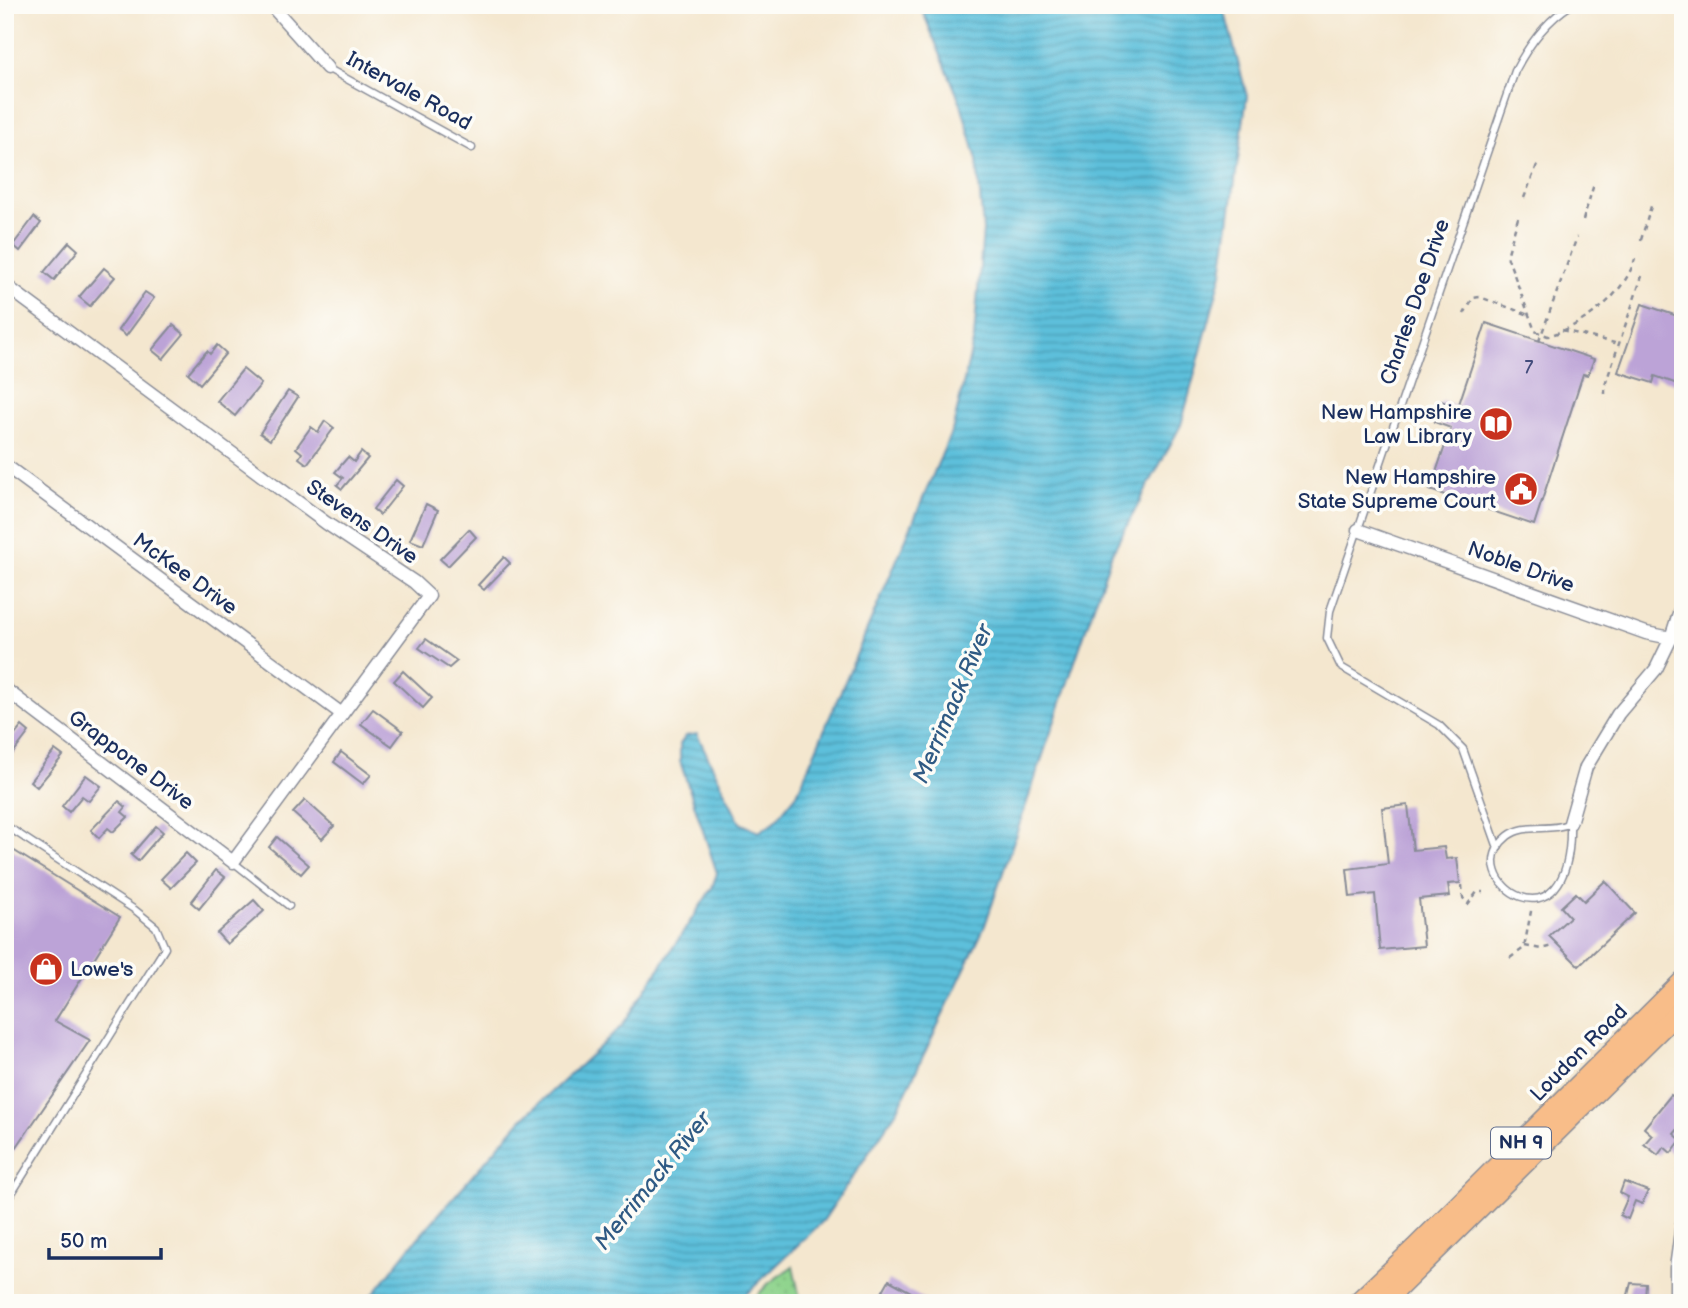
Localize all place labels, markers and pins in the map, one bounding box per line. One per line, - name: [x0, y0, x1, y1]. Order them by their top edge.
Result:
- place label: New Hampshire Law Library: [1321, 400, 1473, 449]
- library icon: New Hampshire Law Library: [1477, 405, 1515, 443]
- place label: New Hampshire State Supreme Court: [1298, 465, 1497, 514]
- public building icon: New Hampshire State Supreme Court: [1502, 470, 1540, 508]
- shop icon: Lowe's: [27, 950, 65, 988]
- place label: Lowe's: [70, 957, 133, 982]

